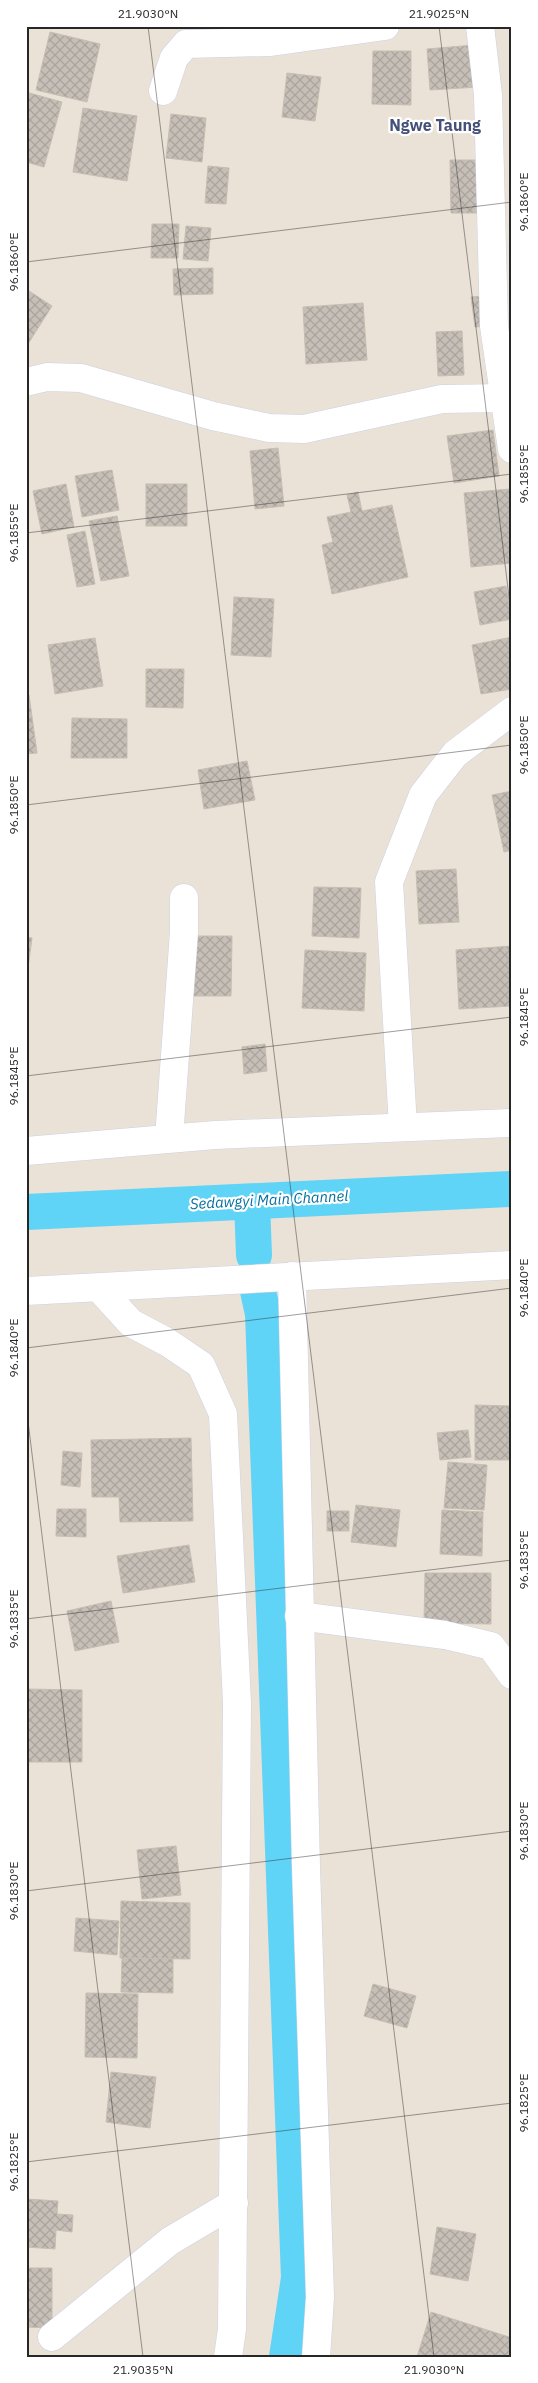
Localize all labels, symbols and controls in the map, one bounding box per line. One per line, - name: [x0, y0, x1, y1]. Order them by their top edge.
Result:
- text: 21.9030°N: [118, 6, 178, 21]
- text: 21.9025°N: [409, 6, 469, 21]
- district label: Ngwe Taung: [389, 115, 481, 135]
- text: 96.1860°E: [516, 172, 531, 232]
- text: 96.1860°E: [6, 232, 21, 292]
- text: 96.1855°E: [516, 444, 531, 504]
- text: 96.1855°E: [6, 503, 21, 563]
- text: 96.1850°E: [516, 715, 531, 775]
- text: 96.1850°E: [6, 775, 21, 835]
- text: 96.1845°E: [516, 987, 531, 1047]
- text: 96.1845°E: [6, 1046, 21, 1106]
- water label: Sedawgyi Main Channel: [189, 1186, 349, 1213]
- text: 96.1840°E: [516, 1258, 531, 1318]
- text: 96.1840°E: [6, 1318, 21, 1378]
- text: 96.1835°E: [516, 1530, 531, 1590]
- text: 96.1835°E: [6, 1589, 21, 1649]
- text: 96.1830°E: [516, 1801, 531, 1861]
- text: 96.1830°E: [6, 1861, 21, 1921]
- text: 96.1825°E: [516, 2073, 531, 2133]
- text: 96.1825°E: [6, 2132, 21, 2192]
- text: 21.9035°N: [113, 2362, 173, 2377]
- text: 21.9030°N: [404, 2362, 464, 2377]

